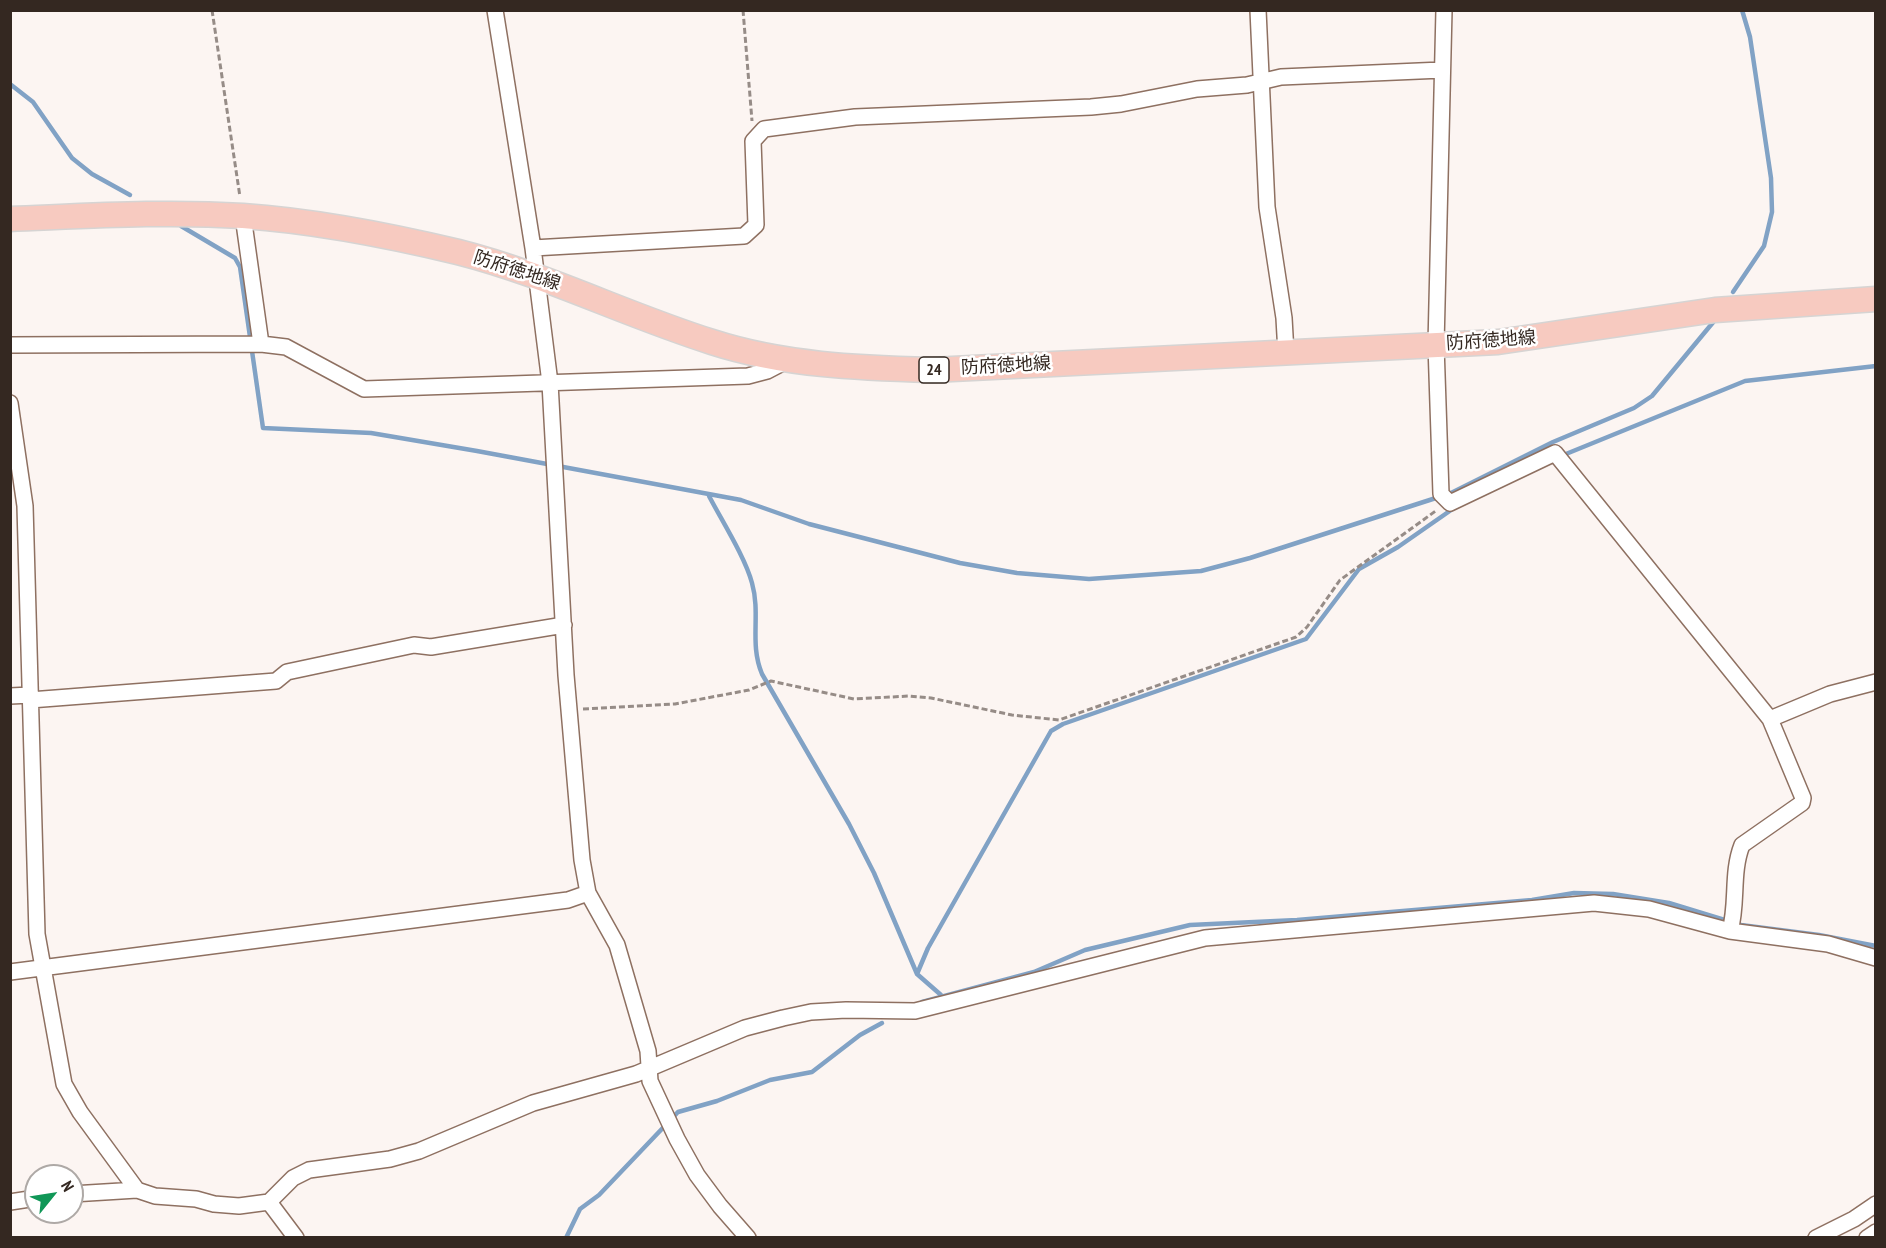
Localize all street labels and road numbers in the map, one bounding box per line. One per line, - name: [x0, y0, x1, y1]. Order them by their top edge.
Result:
- street label: 防府徳地線: [471, 247, 563, 295]
- street label: 防府徳地線: [1445, 327, 1537, 355]
- street label: 防府徳地線: [960, 353, 1052, 379]
- road number: 24: [919, 357, 949, 383]

